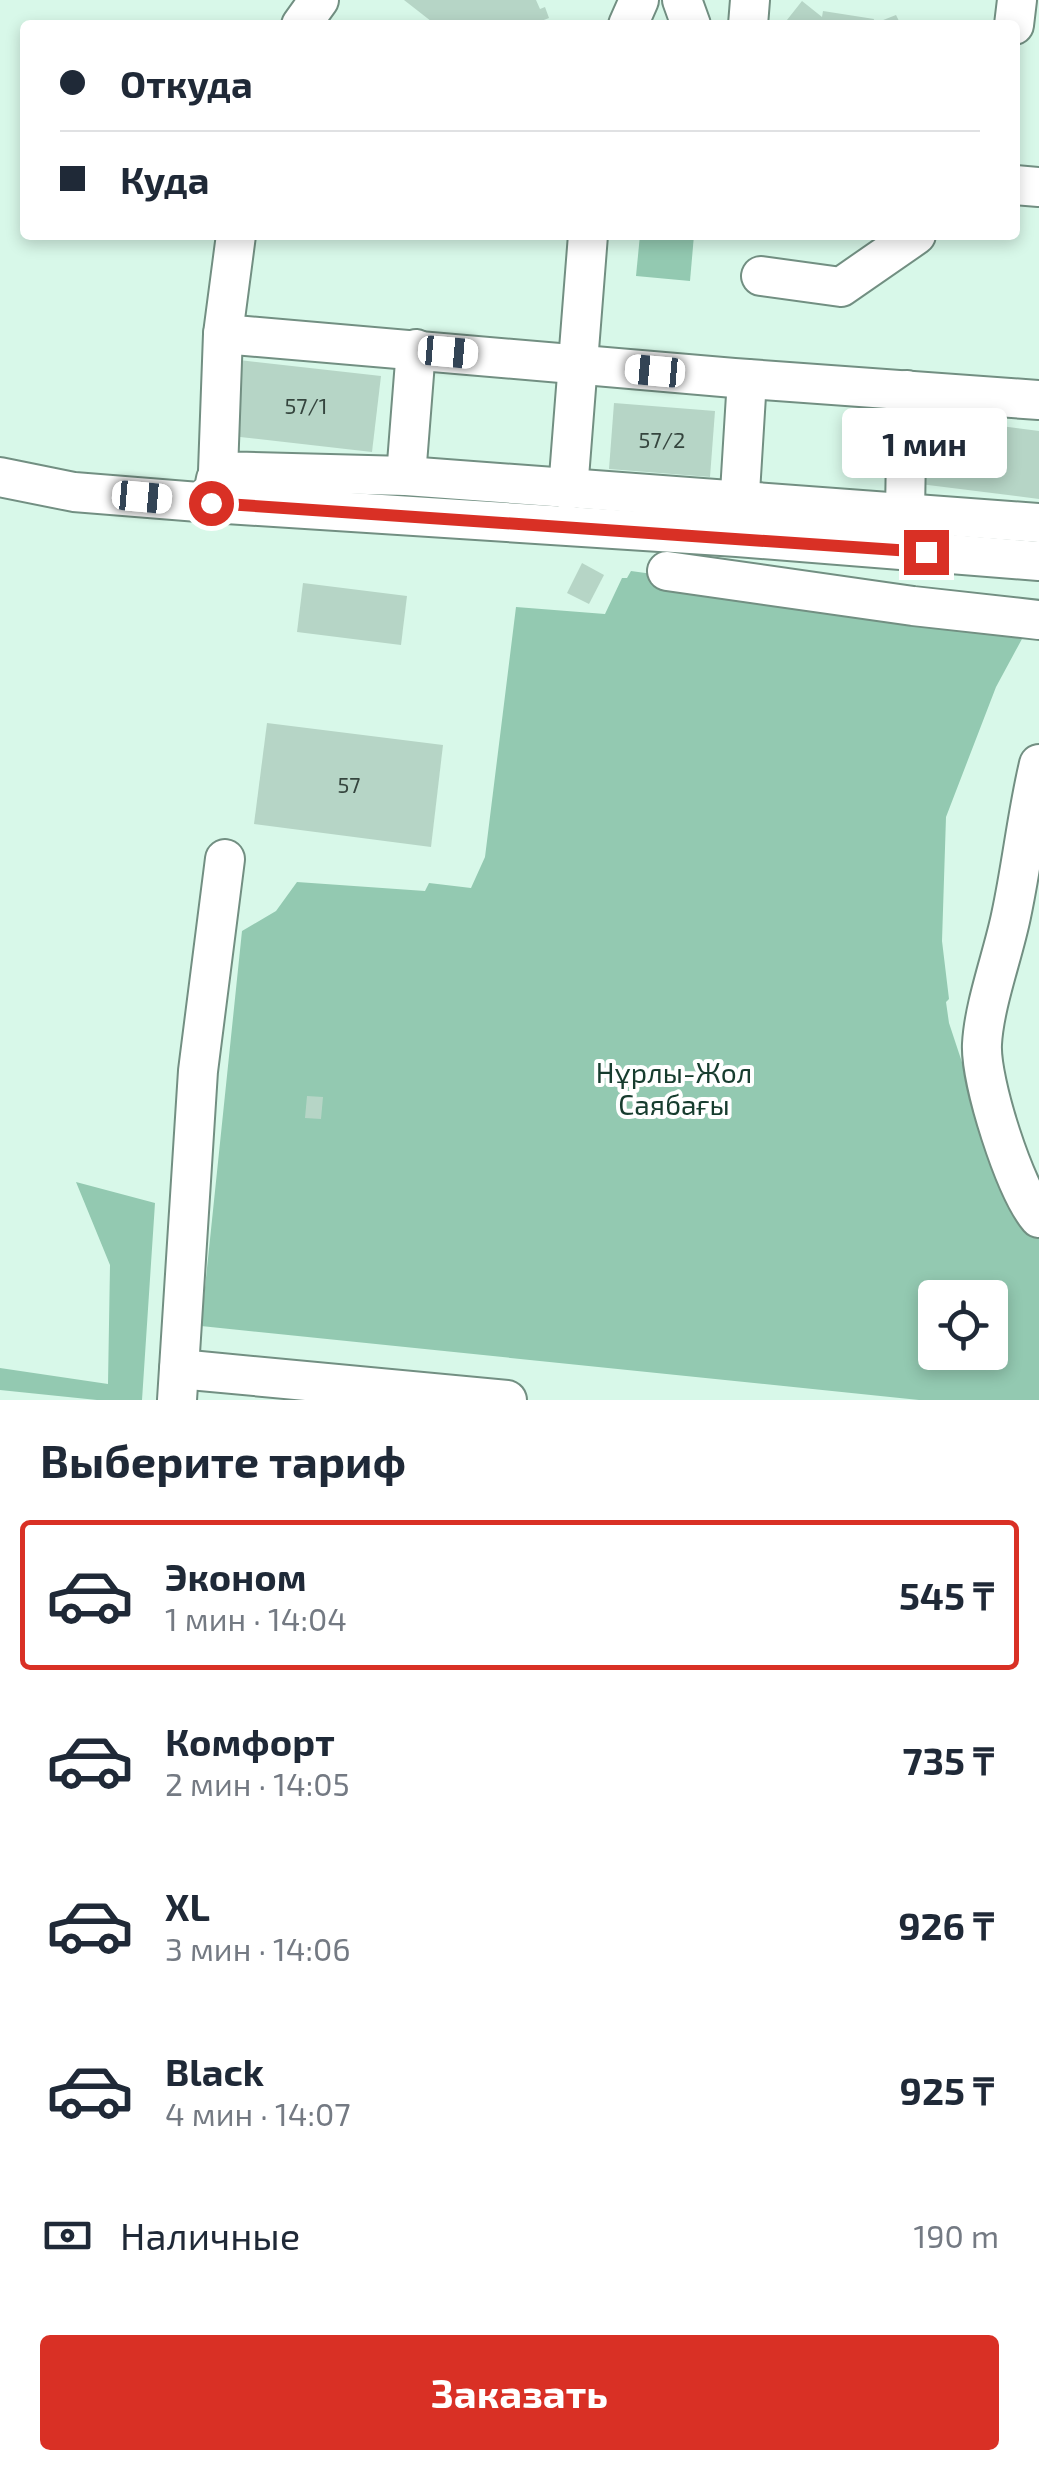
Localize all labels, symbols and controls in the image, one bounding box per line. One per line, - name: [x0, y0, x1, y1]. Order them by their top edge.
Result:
- text: Откуда: [120, 60, 253, 106]
- text: Куда: [120, 156, 209, 202]
- car: [417, 334, 479, 370]
- car: [624, 353, 686, 389]
- house number: 57/1: [284, 392, 328, 418]
- callout: 1 мин: [844, 407, 1008, 477]
- text: 1 мин: [882, 424, 967, 462]
- house number: 57/2: [639, 426, 685, 452]
- car: [111, 479, 173, 515]
- route start: [189, 481, 234, 526]
- route end: [904, 530, 949, 575]
- house number: 57: [337, 771, 361, 797]
- park label: Нұрлы-Жол Саябағы: [596, 1055, 752, 1121]
- map controls: [918, 1280, 1008, 1370]
- button: locate: [918, 1280, 1008, 1370]
- text: Выберите тариф: [40, 1433, 406, 1487]
- icon: car: [45, 1550, 135, 1640]
- text: Эконом: [165, 1553, 307, 1599]
- text: 545 ₸: [899, 1572, 994, 1618]
- text: 1 мин · 14:04: [165, 1599, 347, 1637]
- icon: car: [45, 1715, 135, 1805]
- text: Комфорт: [165, 1718, 335, 1764]
- text: 735 ₸: [902, 1737, 994, 1783]
- text: 2 мин · 14:05: [165, 1764, 350, 1802]
- icon: car: [45, 1880, 135, 1970]
- text: XL: [165, 1883, 210, 1929]
- text: 926 ₸: [898, 1902, 994, 1948]
- text: 3 мин · 14:06: [165, 1929, 351, 1967]
- icon: car: [45, 2045, 135, 2135]
- text: Black: [165, 2048, 264, 2094]
- text: 925 ₸: [900, 2067, 994, 2113]
- text: 4 мин · 14:07: [165, 2094, 351, 2132]
- icon: cash: [40, 2208, 95, 2263]
- text: Наличные: [120, 2212, 300, 2258]
- text: 190 m: [913, 2216, 999, 2254]
- button: Заказать: [40, 2335, 999, 2450]

